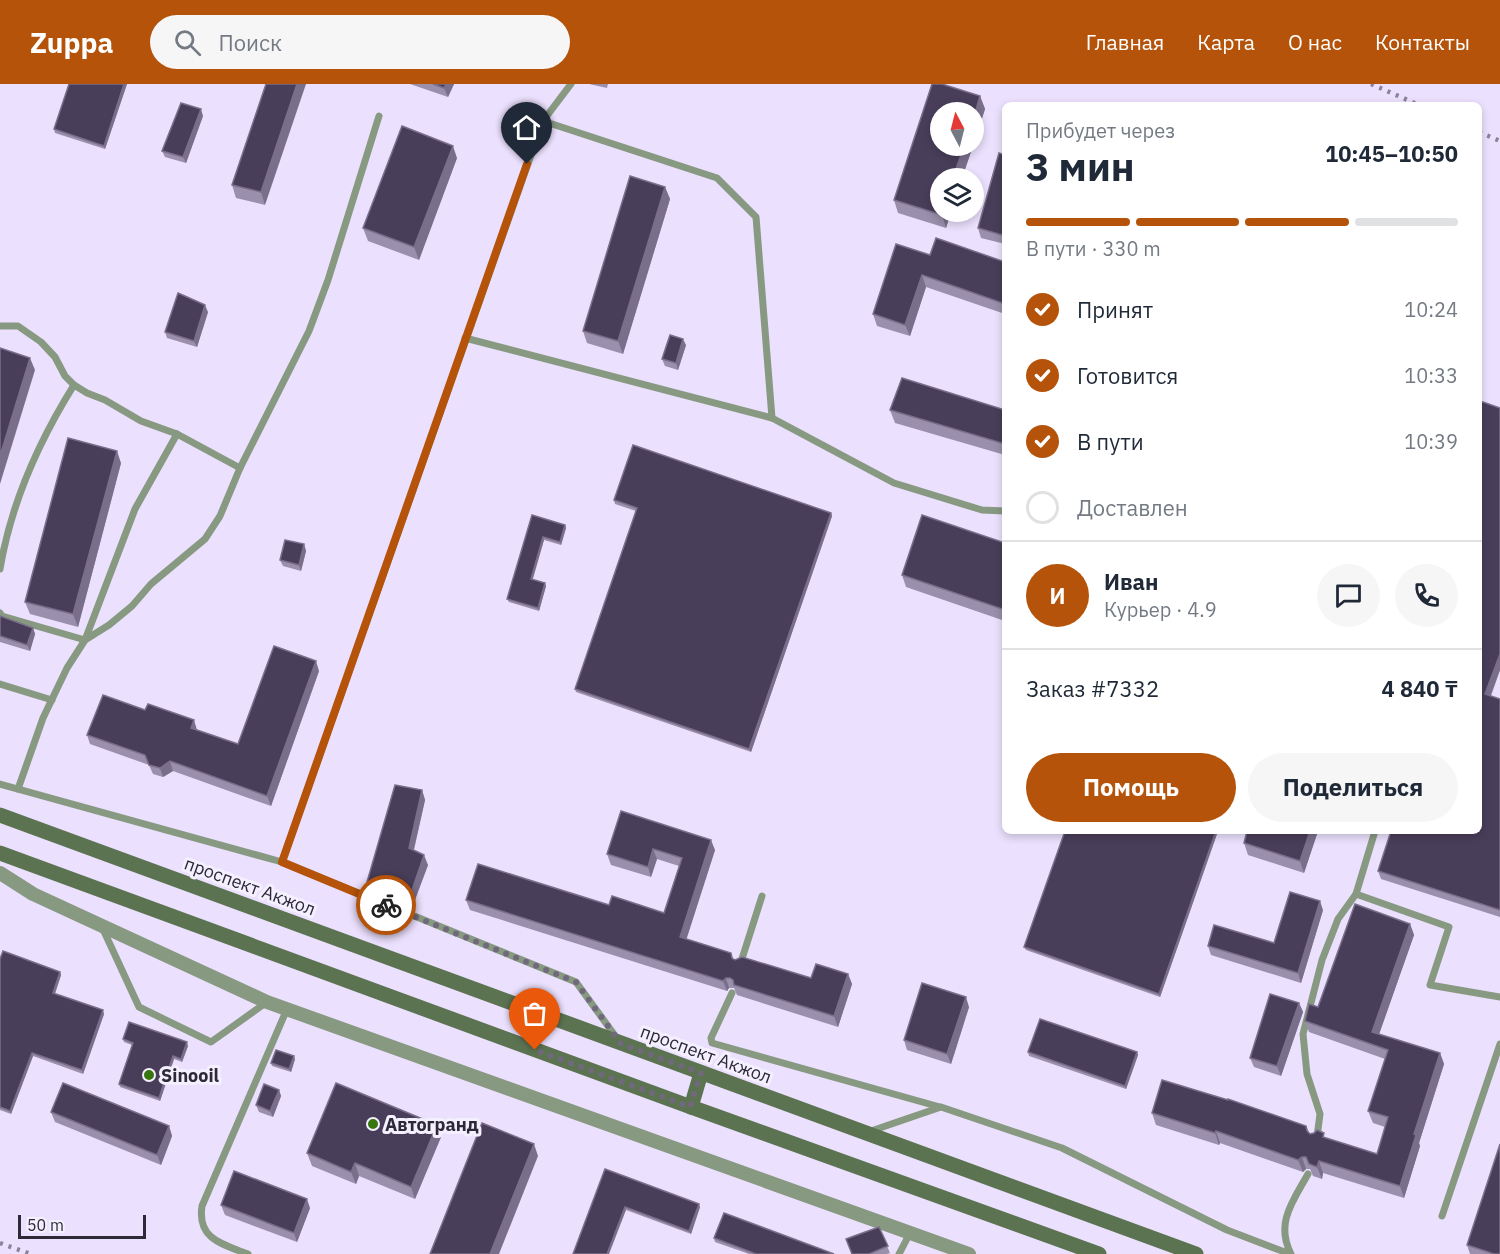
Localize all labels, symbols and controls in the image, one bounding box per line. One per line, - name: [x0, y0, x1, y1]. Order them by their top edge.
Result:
- search box: [150, 15, 570, 69]
- text: Zuppa: [30, 24, 114, 61]
- icon: search: [171, 26, 204, 59]
- text: Поиск: [219, 28, 282, 57]
- text: Главная: [1086, 28, 1164, 56]
- text: Карта: [1197, 28, 1255, 56]
- text: О нас: [1288, 28, 1342, 56]
- text: Контакты: [1375, 28, 1470, 56]
- pin: [501, 102, 552, 164]
- north arrow: [930, 102, 984, 156]
- map controls: [930, 102, 984, 222]
- icon: home: [510, 111, 543, 144]
- text: Прибудет через: [1026, 117, 1175, 144]
- text: 10:45–10:50: [1325, 139, 1458, 168]
- text: 3 мин: [1026, 141, 1135, 192]
- button: layers: [930, 168, 984, 222]
- text: В пути · 330 m: [1026, 235, 1161, 262]
- icon: check: [1026, 293, 1059, 326]
- text: Принят: [1077, 295, 1153, 324]
- text: 10:24: [1404, 296, 1458, 323]
- icon: check: [1026, 359, 1059, 392]
- text: Готовится: [1077, 361, 1178, 390]
- text: 10:33: [1404, 362, 1458, 389]
- icon: check: [1026, 425, 1059, 458]
- text: В пути: [1077, 427, 1144, 456]
- text: 10:39: [1404, 428, 1458, 455]
- text: Доставлен: [1077, 493, 1188, 522]
- button: chat: [1317, 564, 1380, 627]
- button: phone: [1395, 564, 1458, 627]
- text: Иван: [1104, 567, 1159, 596]
- text: И: [1050, 581, 1065, 610]
- text: Курьер · 4.9: [1104, 596, 1217, 623]
- text: Заказ #7332: [1026, 674, 1159, 703]
- text: 4 840 ₸: [1382, 674, 1458, 703]
- button: Помощь: [1026, 753, 1236, 822]
- button: Поделиться: [1248, 753, 1458, 822]
- street label: проспект Акжол: [181, 852, 319, 920]
- courier: [356, 875, 416, 935]
- icon: bike: [370, 889, 403, 922]
- pin: [509, 988, 560, 1050]
- icon: bag: [518, 997, 551, 1030]
- street label: проспект Акжол: [637, 1020, 775, 1088]
- place label: Sinooil: [161, 1064, 220, 1087]
- marker: Sinooil: [142, 1068, 156, 1082]
- place label: Автогранд: [385, 1113, 479, 1136]
- marker: Автогранд: [366, 1117, 380, 1131]
- scale bar: [18, 1212, 146, 1240]
- text: 50 m: [27, 1215, 64, 1235]

